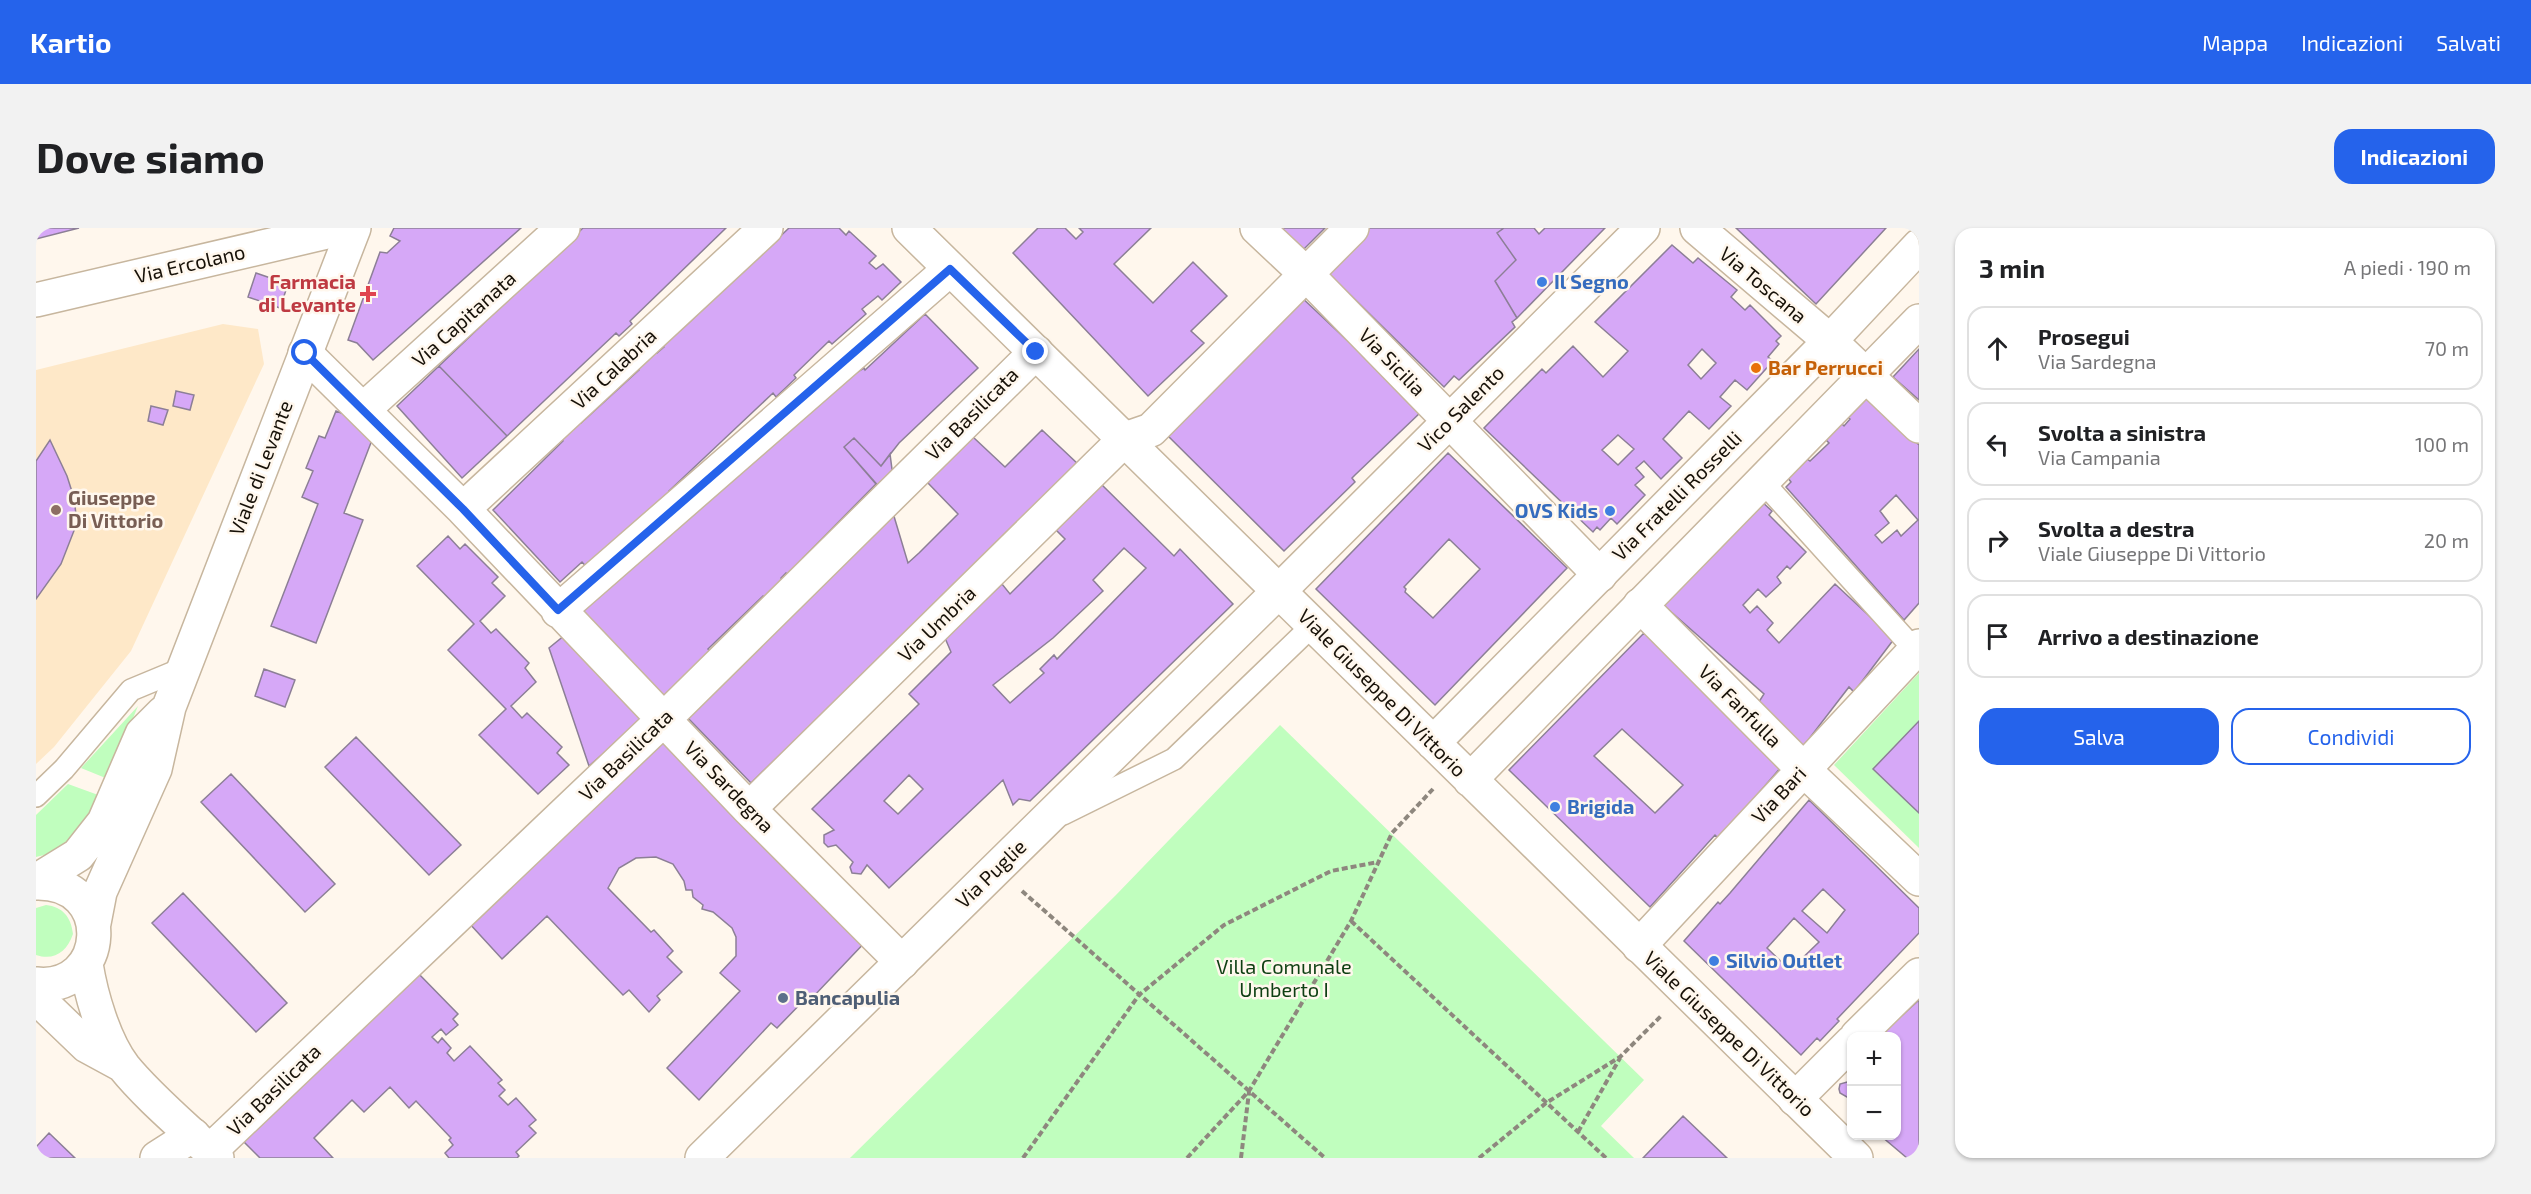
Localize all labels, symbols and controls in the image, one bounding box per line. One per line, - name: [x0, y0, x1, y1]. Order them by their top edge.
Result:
- text: Kartio: [30, 25, 111, 59]
- text: Mappa: [2202, 30, 2268, 55]
- text: Indicazioni: [2301, 30, 2403, 55]
- text: Salvati: [2436, 30, 2501, 55]
- button: Indicazioni: [2334, 129, 2495, 184]
- text: Dove siamo: [36, 131, 265, 181]
- street label: Via Ercolano: [132, 239, 247, 287]
- street label: Via Toscana: [1715, 241, 1812, 328]
- text: 3 min: [1979, 252, 2045, 283]
- text: A piedi · 190 m: [2344, 255, 2471, 279]
- street label: Via Capitanata: [407, 265, 520, 371]
- place label: Farmacia di Levante: [258, 269, 356, 316]
- place label: Il Segno: [1554, 269, 1629, 293]
- marker: Il Segno: [1535, 275, 1549, 289]
- marker: Farmacia di Levante: [361, 287, 375, 301]
- street label: Via Sicilia: [1354, 322, 1431, 400]
- street label: Via Calabria: [566, 323, 661, 414]
- text: Prosegui: [2038, 323, 2130, 349]
- icon: ahead: [1981, 332, 2014, 365]
- text: 70 m: [2425, 336, 2469, 360]
- route end: [1022, 338, 1048, 364]
- route start: [291, 339, 317, 365]
- text: Via Sardegna: [2038, 349, 2157, 373]
- place label: Bar Perrucci: [1768, 355, 1883, 379]
- street label: Vico Salento: [1412, 360, 1508, 456]
- marker: Bar Perrucci: [1749, 361, 1763, 375]
- street label: Via Basilicata: [920, 362, 1023, 465]
- street label: Viale di Levante: [223, 397, 297, 538]
- text: Svolta a sinistra: [2038, 419, 2206, 445]
- street label: Via Fratelli Rosselli: [1607, 426, 1746, 565]
- icon: left: [1981, 428, 2014, 461]
- text: 100 m: [2415, 432, 2469, 456]
- text: Via Campania: [2038, 445, 2161, 469]
- place label: Giuseppe Di Vittorio: [68, 485, 163, 532]
- place label: OVS Kids: [1515, 498, 1598, 522]
- marker: Giuseppe Di Vittorio: [49, 503, 63, 517]
- marker: OVS Kids: [1603, 504, 1617, 518]
- text: Svolta a destra: [2038, 515, 2195, 541]
- icon: right: [1981, 524, 2014, 557]
- text: 20 m: [2424, 528, 2469, 552]
- text: Viale Giuseppe Di Vittorio: [2038, 541, 2266, 565]
- street label: Via Umbria: [892, 580, 980, 666]
- street label: Viale Giuseppe Di Vittorio: [1294, 603, 1472, 781]
- icon: arrive: [1981, 620, 2014, 653]
- text: Arrivo a destinazione: [2038, 623, 2259, 649]
- street label: Via Fanfulla: [1694, 659, 1787, 752]
- street label: Via Basilicata: [573, 704, 677, 805]
- button: Salva: [1979, 708, 2219, 765]
- button: Condividi: [2231, 708, 2471, 765]
- street label: Via Sardegna: [680, 735, 780, 837]
- street label: Via Bari: [1746, 761, 1811, 828]
- place label: Brigida: [1567, 794, 1634, 818]
- marker: Brigida: [1548, 800, 1562, 814]
- street label: Via Puglie: [950, 834, 1031, 913]
- street label: Viale Giuseppe Di Vittorio: [1639, 946, 1820, 1121]
- place label: Silvio Outlet: [1726, 948, 1842, 972]
- park label: Villa Comunale Umberto I: [1216, 954, 1352, 1001]
- marker: Silvio Outlet: [1707, 954, 1721, 968]
- place label: Bancapulia: [795, 985, 900, 1009]
- marker: Bancapulia: [776, 991, 790, 1005]
- map controls: [1847, 1032, 1901, 1140]
- button: +: [1847, 1032, 1901, 1086]
- street label: Via Basilicata: [221, 1039, 325, 1140]
- button: −: [1847, 1086, 1901, 1140]

